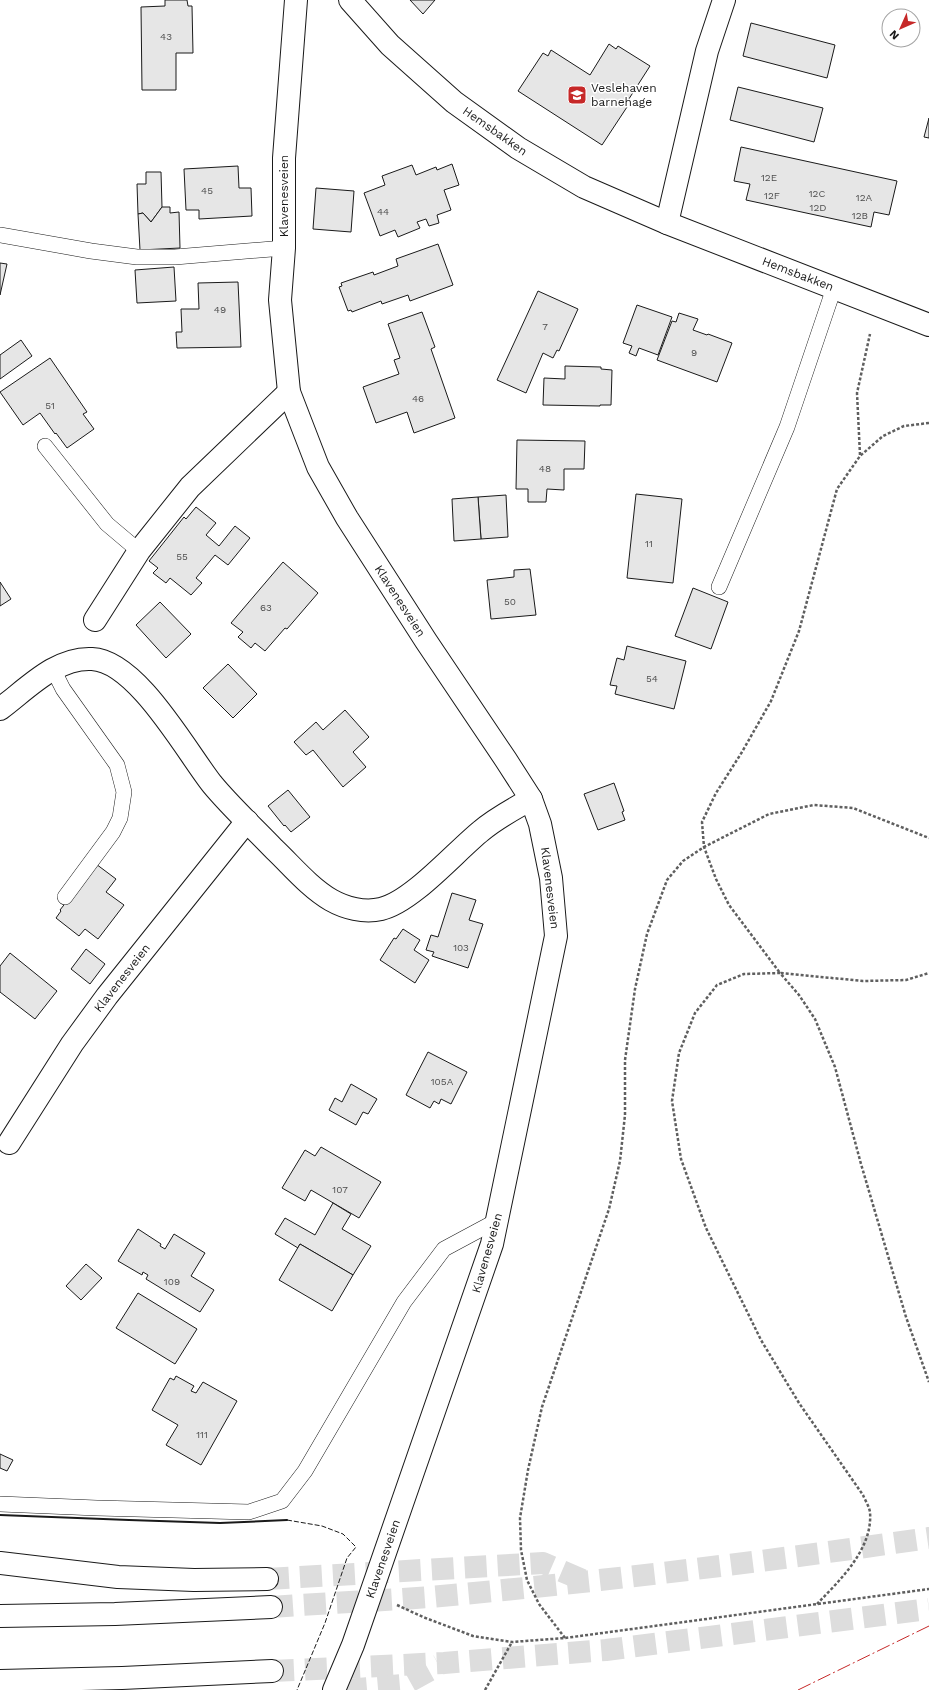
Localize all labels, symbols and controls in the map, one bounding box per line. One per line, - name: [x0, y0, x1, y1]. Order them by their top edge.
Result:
- north arrow: [881, 8, 921, 48]
- text: N: [887, 27, 902, 42]
- house number: 43: [160, 31, 172, 42]
- place label: Veslehaven barnehage: [591, 81, 657, 109]
- school or university icon: Veslehaven barnehage: [566, 84, 588, 106]
- street label: Hemsbakken: [460, 104, 530, 158]
- street label: Klavenesveien: [277, 155, 291, 237]
- house number: 12E: [761, 172, 777, 183]
- house number: 45: [201, 185, 213, 196]
- house number: 12C: [809, 188, 825, 199]
- house number: 12F: [764, 190, 780, 201]
- house number: 12A: [856, 192, 873, 203]
- house number: 12D: [810, 202, 826, 213]
- house number: 44: [377, 206, 389, 217]
- house number: 12B: [852, 210, 868, 221]
- street label: Hemsbakken: [760, 254, 836, 294]
- house number: 49: [214, 304, 226, 315]
- house number: 7: [542, 321, 548, 332]
- house number: 9: [691, 347, 697, 358]
- house number: 46: [412, 393, 424, 404]
- house number: 51: [45, 400, 55, 411]
- house number: 48: [539, 463, 551, 474]
- house number: 11: [645, 538, 653, 549]
- house number: 55: [176, 551, 188, 562]
- street label: Klavenesveien: [372, 563, 428, 639]
- house number: 50: [504, 596, 516, 607]
- house number: 63: [260, 602, 272, 613]
- house number: 54: [646, 673, 658, 684]
- street label: Klavenesveien: [538, 846, 562, 930]
- street label: Klavenesveien: [91, 941, 153, 1015]
- house number: 103: [453, 942, 469, 953]
- house number: 105A: [431, 1076, 454, 1087]
- house number: 107: [332, 1184, 348, 1195]
- street label: Klavenesveien: [469, 1211, 505, 1295]
- house number: 109: [164, 1276, 180, 1287]
- house number: 111: [196, 1429, 208, 1440]
- street label: Klavenesveien: [363, 1518, 403, 1600]

